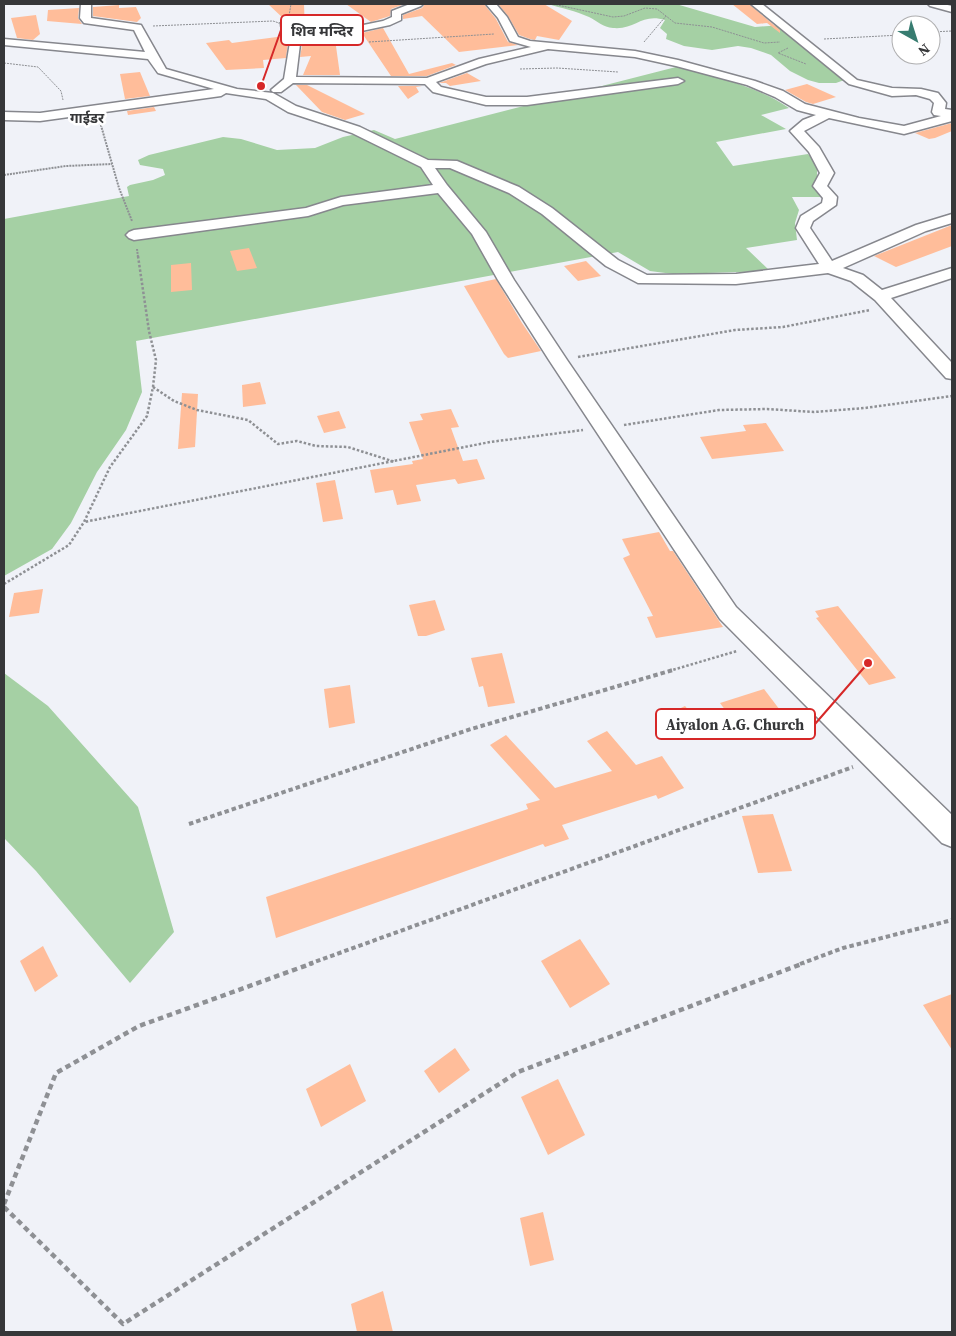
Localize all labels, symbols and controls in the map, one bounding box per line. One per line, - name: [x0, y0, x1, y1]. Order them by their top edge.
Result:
- callout: शिव मन्दिर: [281, 15, 363, 45]
- north arrow: [891, 15, 941, 65]
- text: शिव मन्दिर: [291, 20, 353, 41]
- text: N: [914, 39, 934, 61]
- district label: गाईडर: [70, 108, 105, 128]
- callout: Aiyalon A.G. Church: [656, 709, 815, 739]
- text: Aiyalon A.G. Church: [666, 714, 804, 735]

